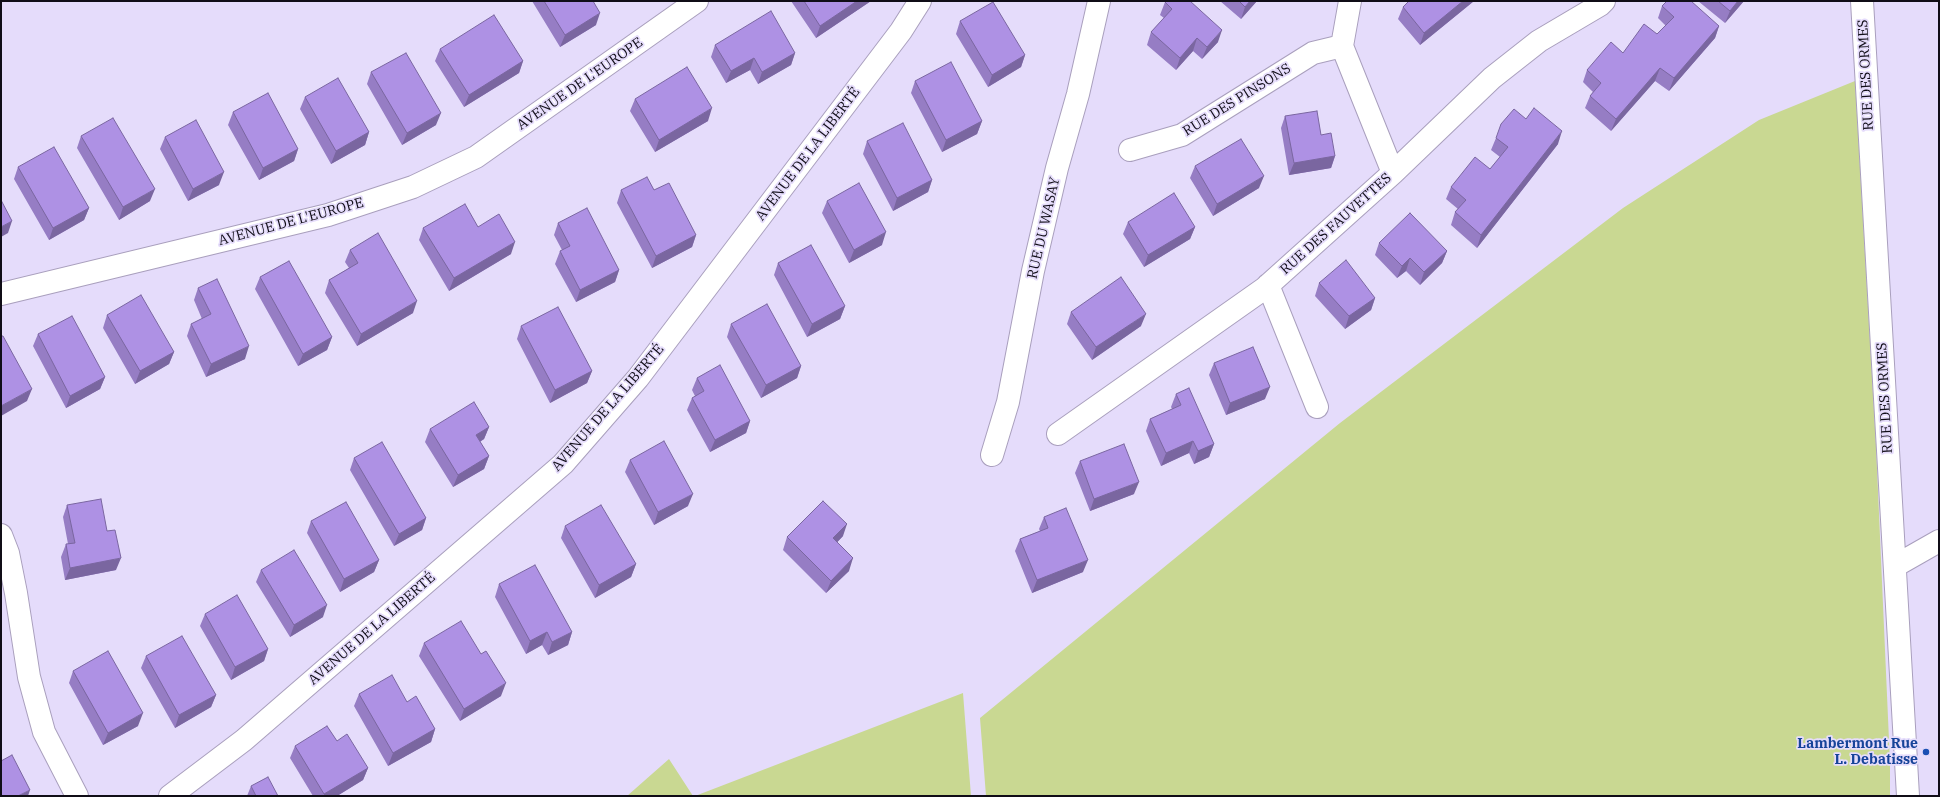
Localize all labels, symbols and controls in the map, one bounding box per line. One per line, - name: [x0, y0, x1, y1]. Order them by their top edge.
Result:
- street label: RUE DES ORMES: [1855, 19, 1877, 131]
- street label: AVENUE DE L'EUROPE: [514, 34, 646, 134]
- street label: RUE DES PINSONS: [1180, 60, 1294, 140]
- street label: AVENUE DE LA LIBERTÉ: [752, 84, 864, 224]
- street label: RUE DES FAUVETTES: [1277, 170, 1395, 278]
- street label: RUE DU WASAY: [1024, 176, 1064, 280]
- street label: AVENUE DE L'EUROPE: [217, 195, 365, 249]
- street label: AVENUE DE LA LIBERTÉ: [548, 341, 668, 475]
- street label: RUE DES ORMES: [1874, 342, 1896, 454]
- street label: AVENUE DE LA LIBERTÉ: [305, 569, 439, 689]
- place label: Lambermont Rue L. Debatisse: [1797, 736, 1918, 768]
- marker: Lambermont Rue L. Debatisse: [1921, 747, 1931, 757]

